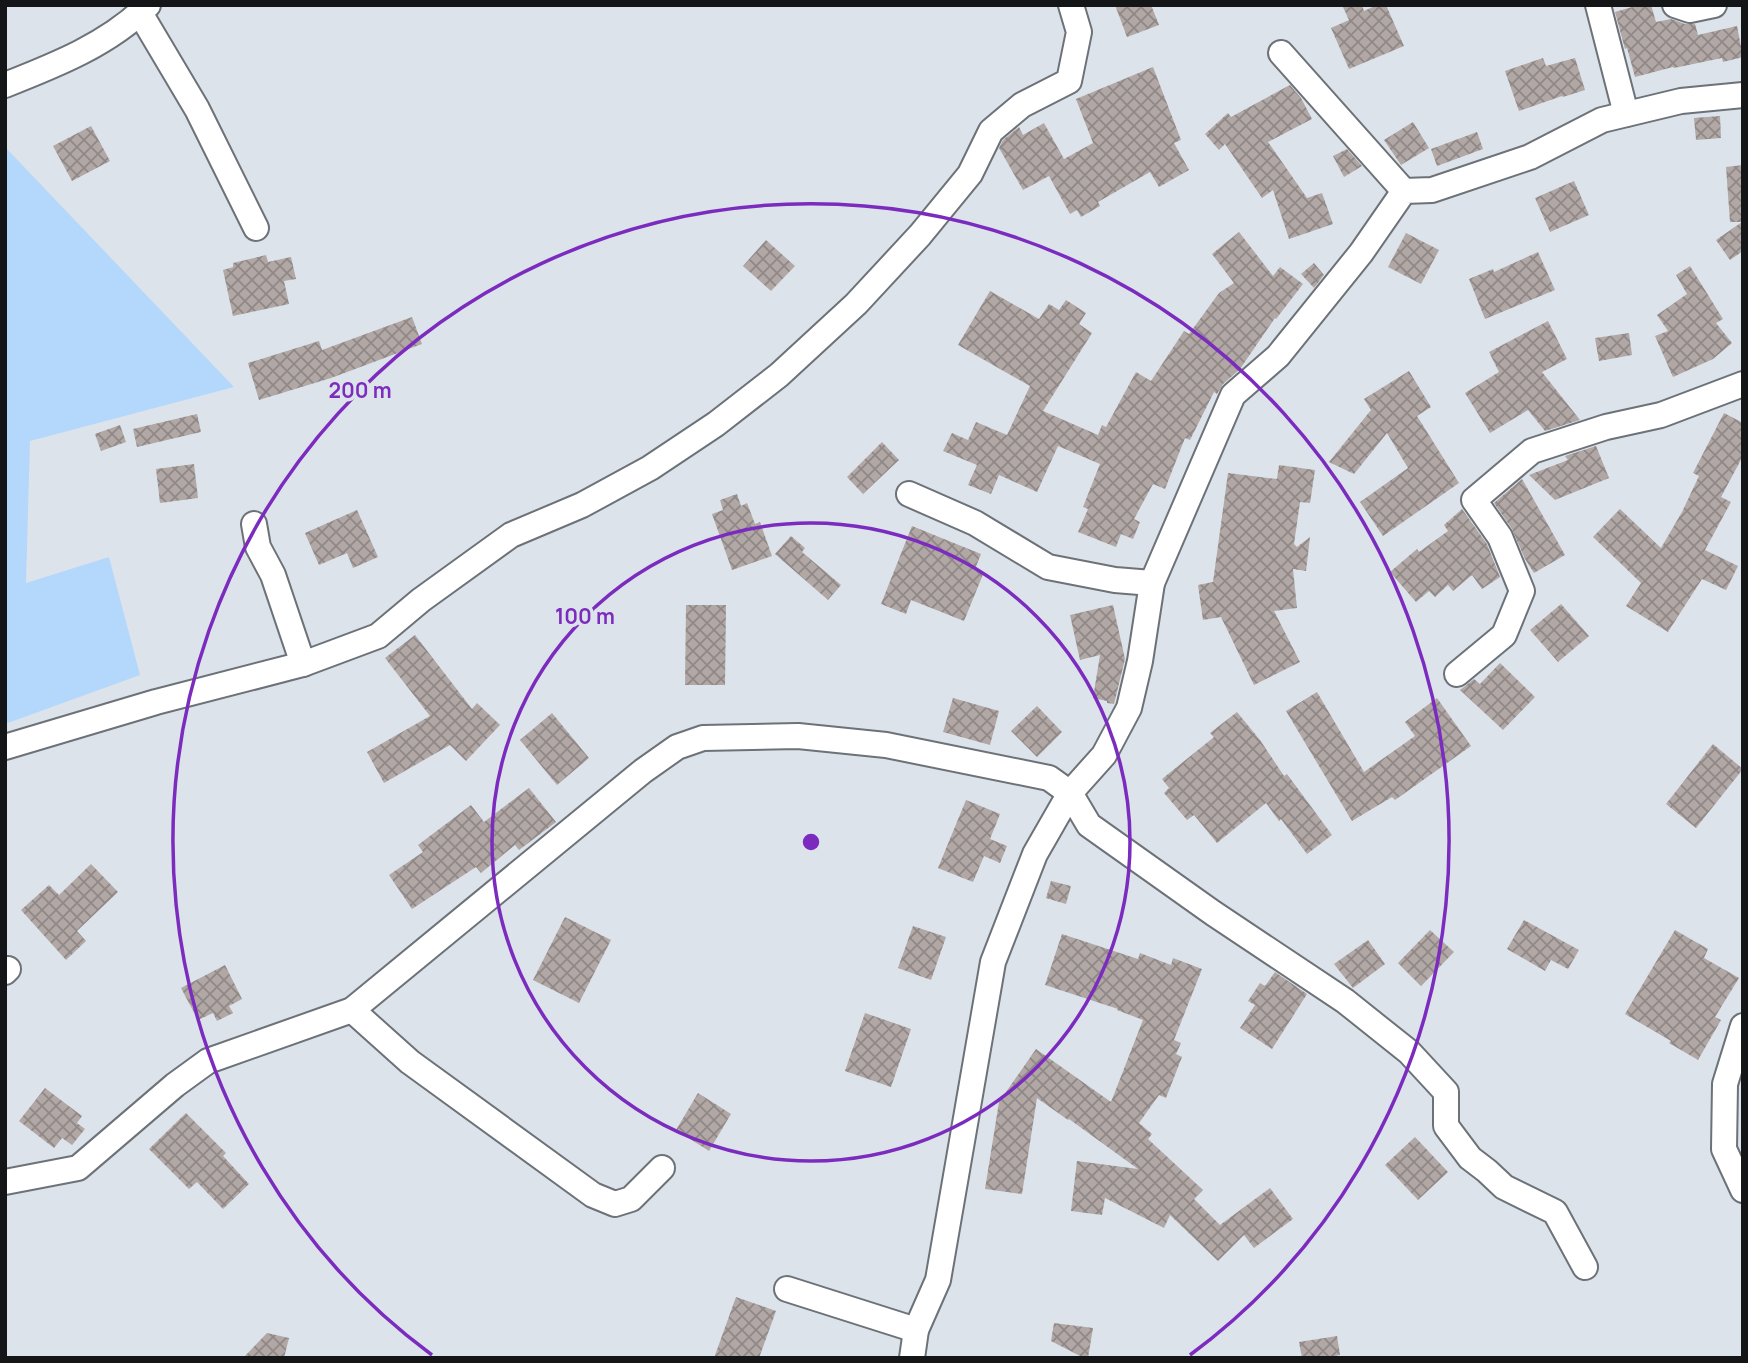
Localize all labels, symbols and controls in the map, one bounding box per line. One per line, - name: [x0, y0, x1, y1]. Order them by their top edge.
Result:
- text: 200 m: [328, 376, 392, 404]
- text: 100 m: [555, 602, 615, 630]
- centre of rings: [799, 830, 823, 854]

